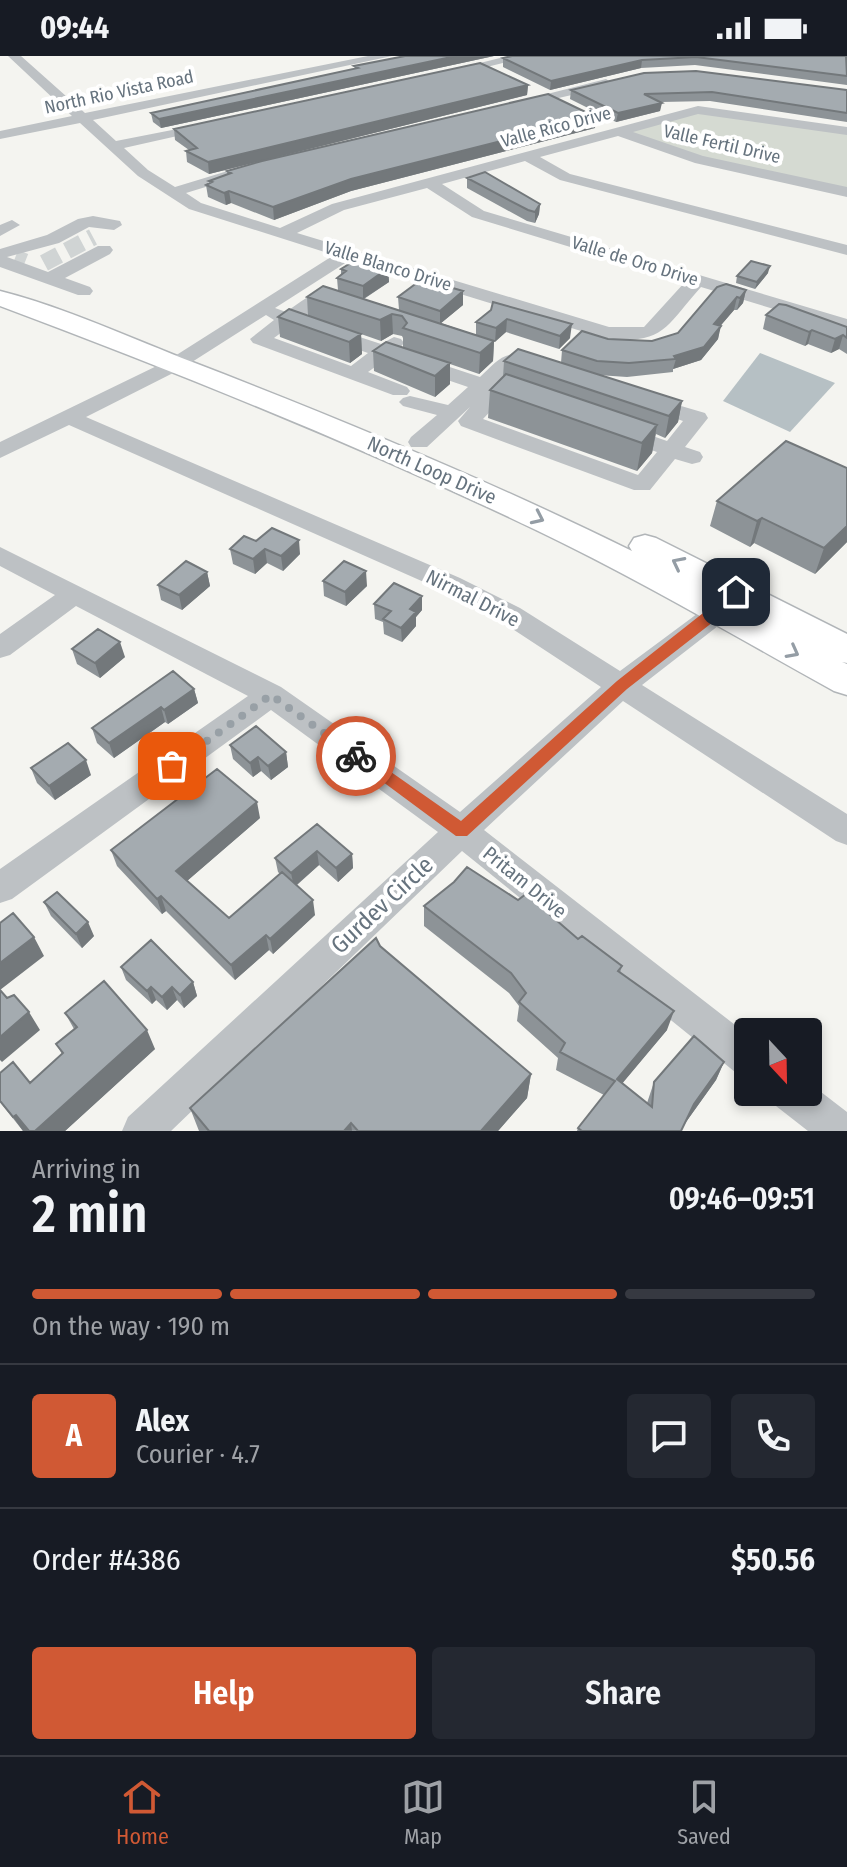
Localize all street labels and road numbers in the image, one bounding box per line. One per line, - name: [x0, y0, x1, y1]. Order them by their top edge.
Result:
- street label: North Rio Vista Road: [42, 65, 196, 119]
- street label: Valle Rico Drive: [499, 102, 614, 152]
- street label: Valle Fertil Drive: [661, 120, 783, 168]
- street label: Valle de Oro Drive: [569, 231, 701, 291]
- street label: Valle Blanco Drive: [322, 236, 454, 296]
- street label: North Loop Drive: [364, 431, 500, 509]
- street label: Nirmal Drive: [422, 564, 524, 632]
- street label: Pritam Drive: [478, 841, 572, 923]
- street label: Gurdev Circle: [325, 851, 439, 959]

